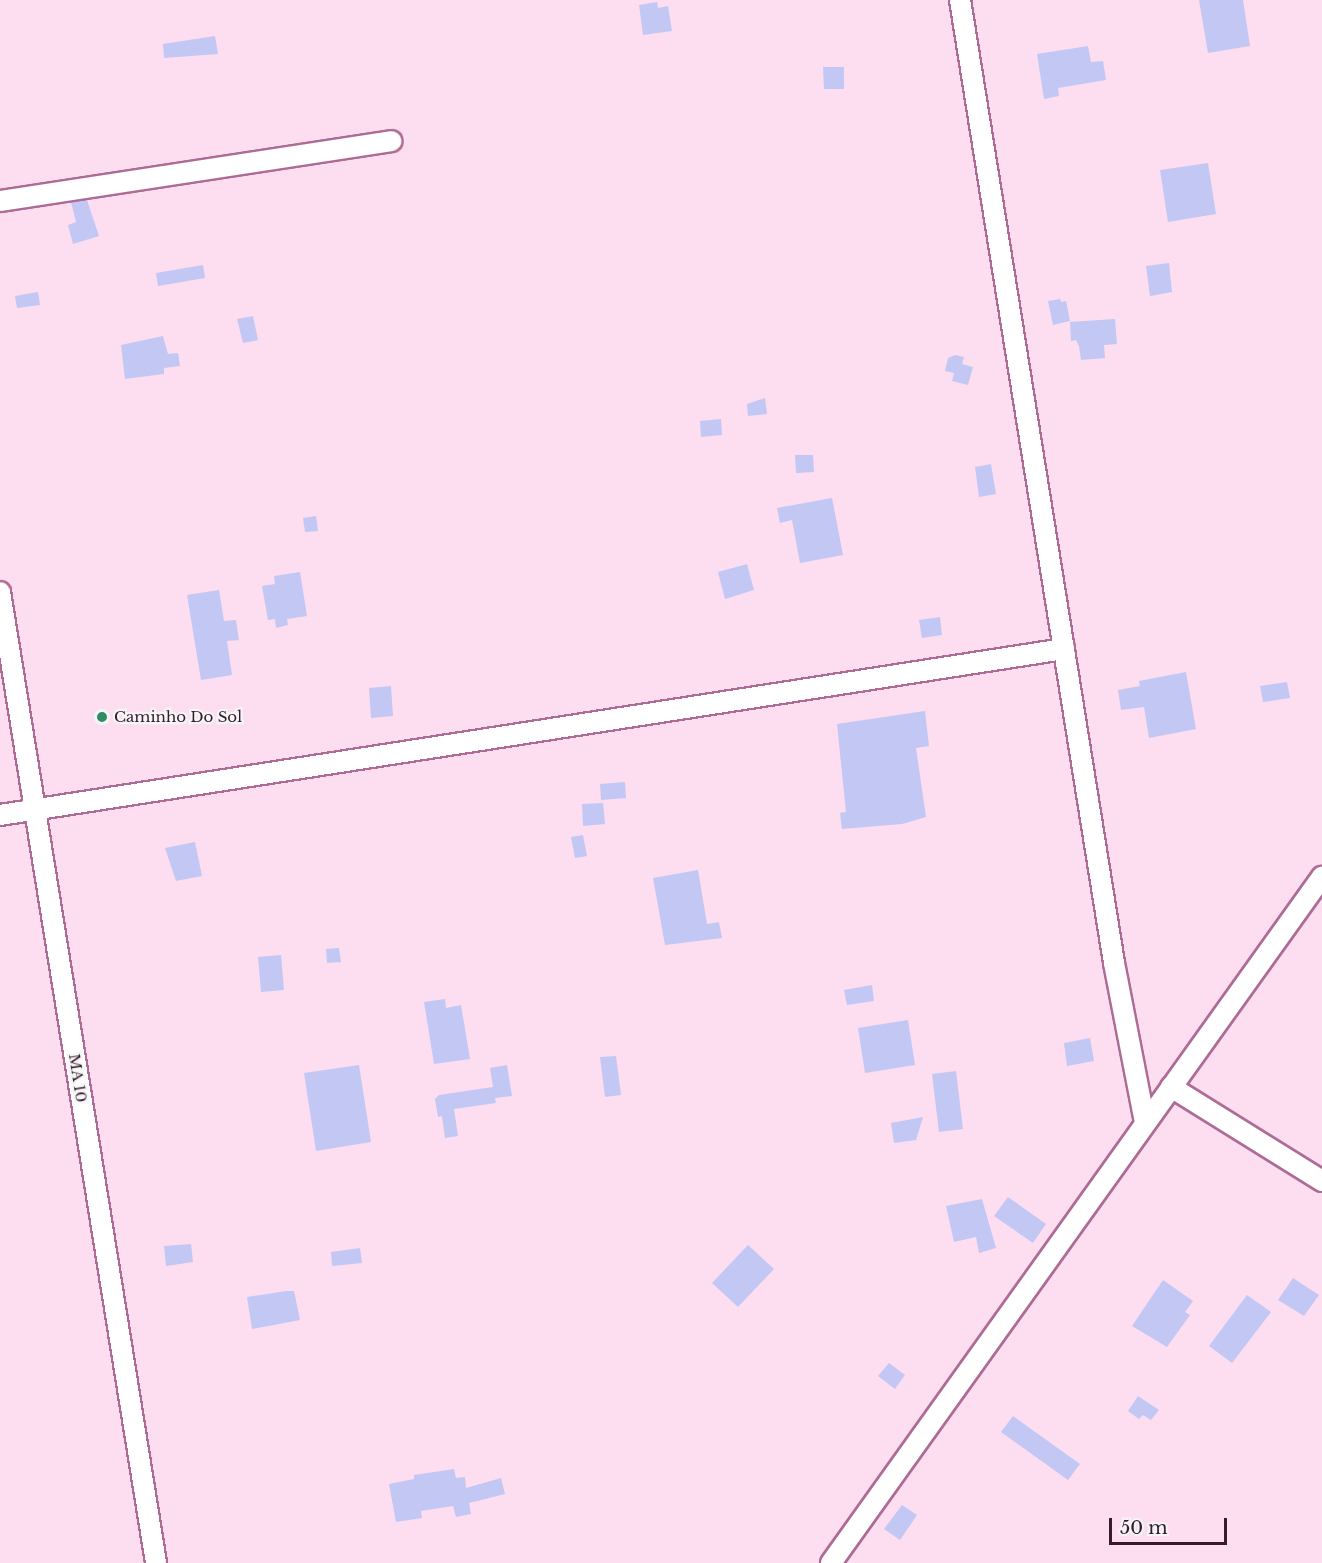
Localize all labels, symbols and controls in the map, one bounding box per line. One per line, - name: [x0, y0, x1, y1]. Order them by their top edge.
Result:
- place label: Caminho Do Sol: [114, 708, 242, 726]
- marker: Caminho Do Sol: [95, 710, 109, 724]
- street label: MA 10: [65, 1052, 91, 1104]
- scale bar: [1112, 1506, 1230, 1544]
- text: 50 m: [1120, 1517, 1168, 1539]

